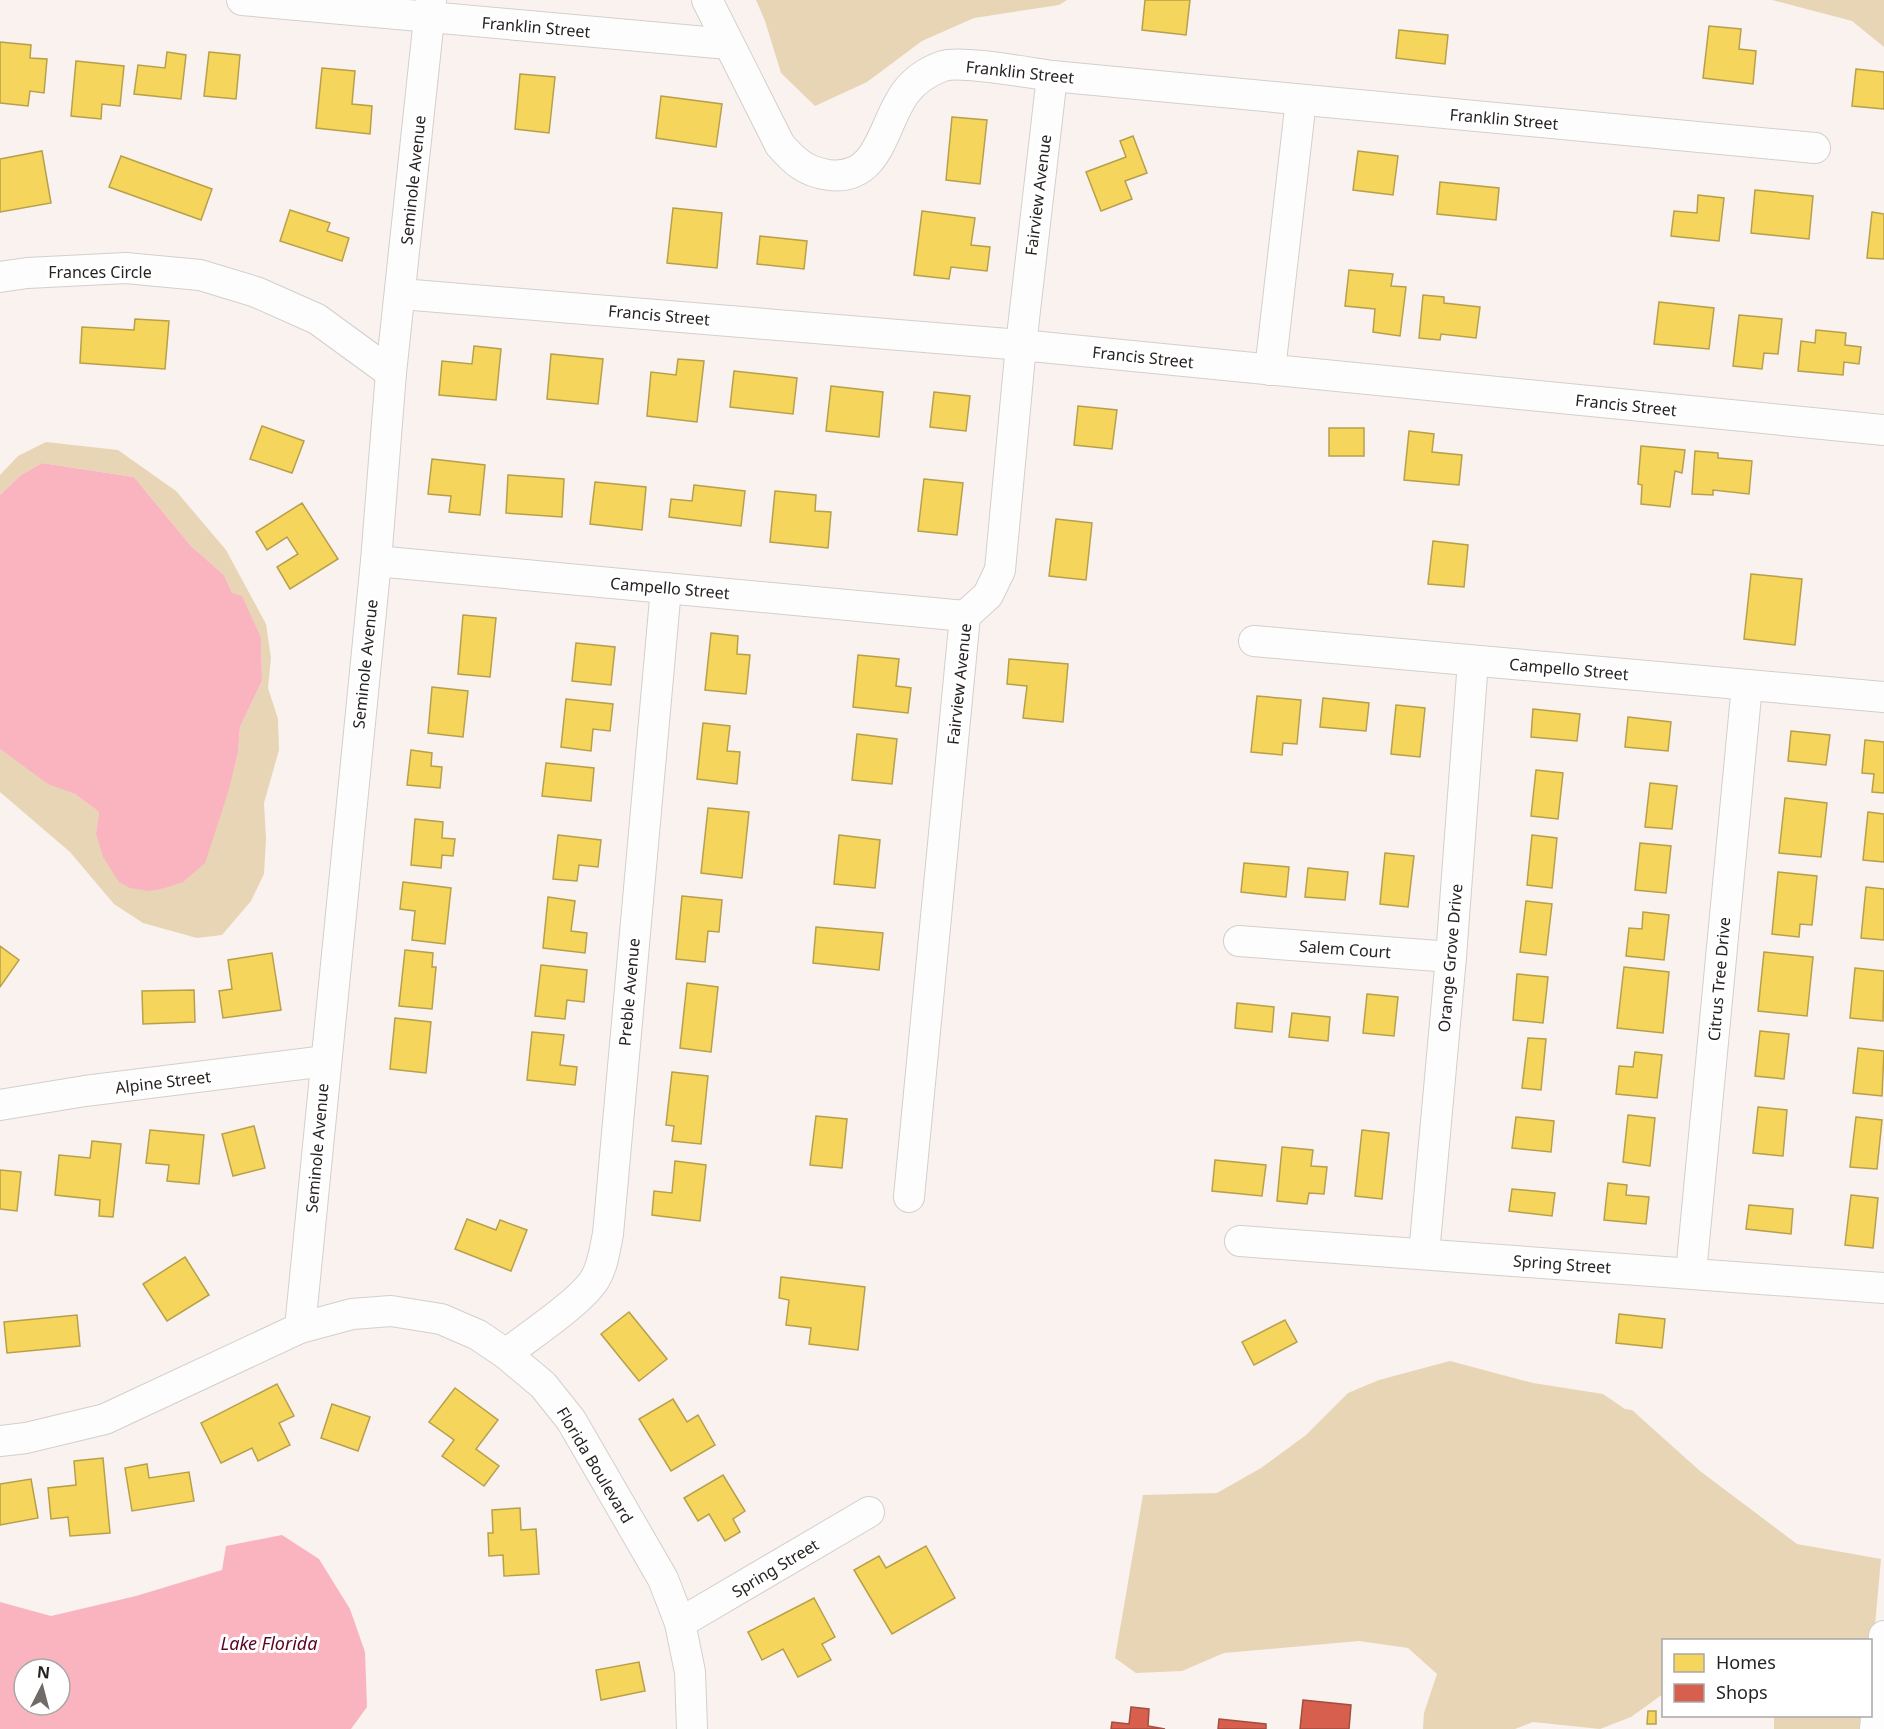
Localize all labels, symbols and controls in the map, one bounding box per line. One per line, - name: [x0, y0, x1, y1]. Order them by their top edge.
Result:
- street label: Franklin Street: [481, 11, 591, 43]
- street label: Franklin Street: [965, 55, 1076, 89]
- street label: Franklin Street: [1449, 103, 1559, 135]
- street label: Seminole Avenue: [395, 114, 431, 246]
- street label: Fairview Avenue: [1020, 133, 1056, 257]
- street label: Frances Circle: [48, 261, 152, 283]
- street label: Francis Street: [607, 300, 711, 330]
- street label: Francis Street: [1091, 341, 1195, 373]
- street label: Francis Street: [1574, 389, 1678, 421]
- street label: Campello Street: [609, 572, 731, 604]
- street label: Seminole Avenue: [347, 598, 383, 730]
- street label: Fairview Avenue: [942, 622, 976, 746]
- street label: Campello Street: [1508, 653, 1630, 685]
- street label: Orange Grove Drive: [1433, 883, 1467, 1033]
- street label: Citrus Tree Drive: [1703, 916, 1735, 1042]
- street label: Salem Court: [1298, 935, 1392, 963]
- street label: Preble Avenue: [613, 937, 645, 1047]
- street label: Alpine Street: [114, 1065, 212, 1099]
- street label: Seminole Avenue: [300, 1082, 334, 1214]
- street label: Spring Street: [1512, 1250, 1612, 1278]
- street label: Florida Boulevard: [552, 1403, 638, 1527]
- street label: Spring Street: [727, 1533, 823, 1603]
- water label: Lake Florida: [221, 1631, 317, 1655]
- legend: [1662, 1639, 1872, 1717]
- text: Homes: [1716, 1650, 1776, 1674]
- north arrow: [12, 1657, 72, 1717]
- text: N: [36, 1660, 51, 1684]
- text: Shops: [1716, 1680, 1768, 1704]

